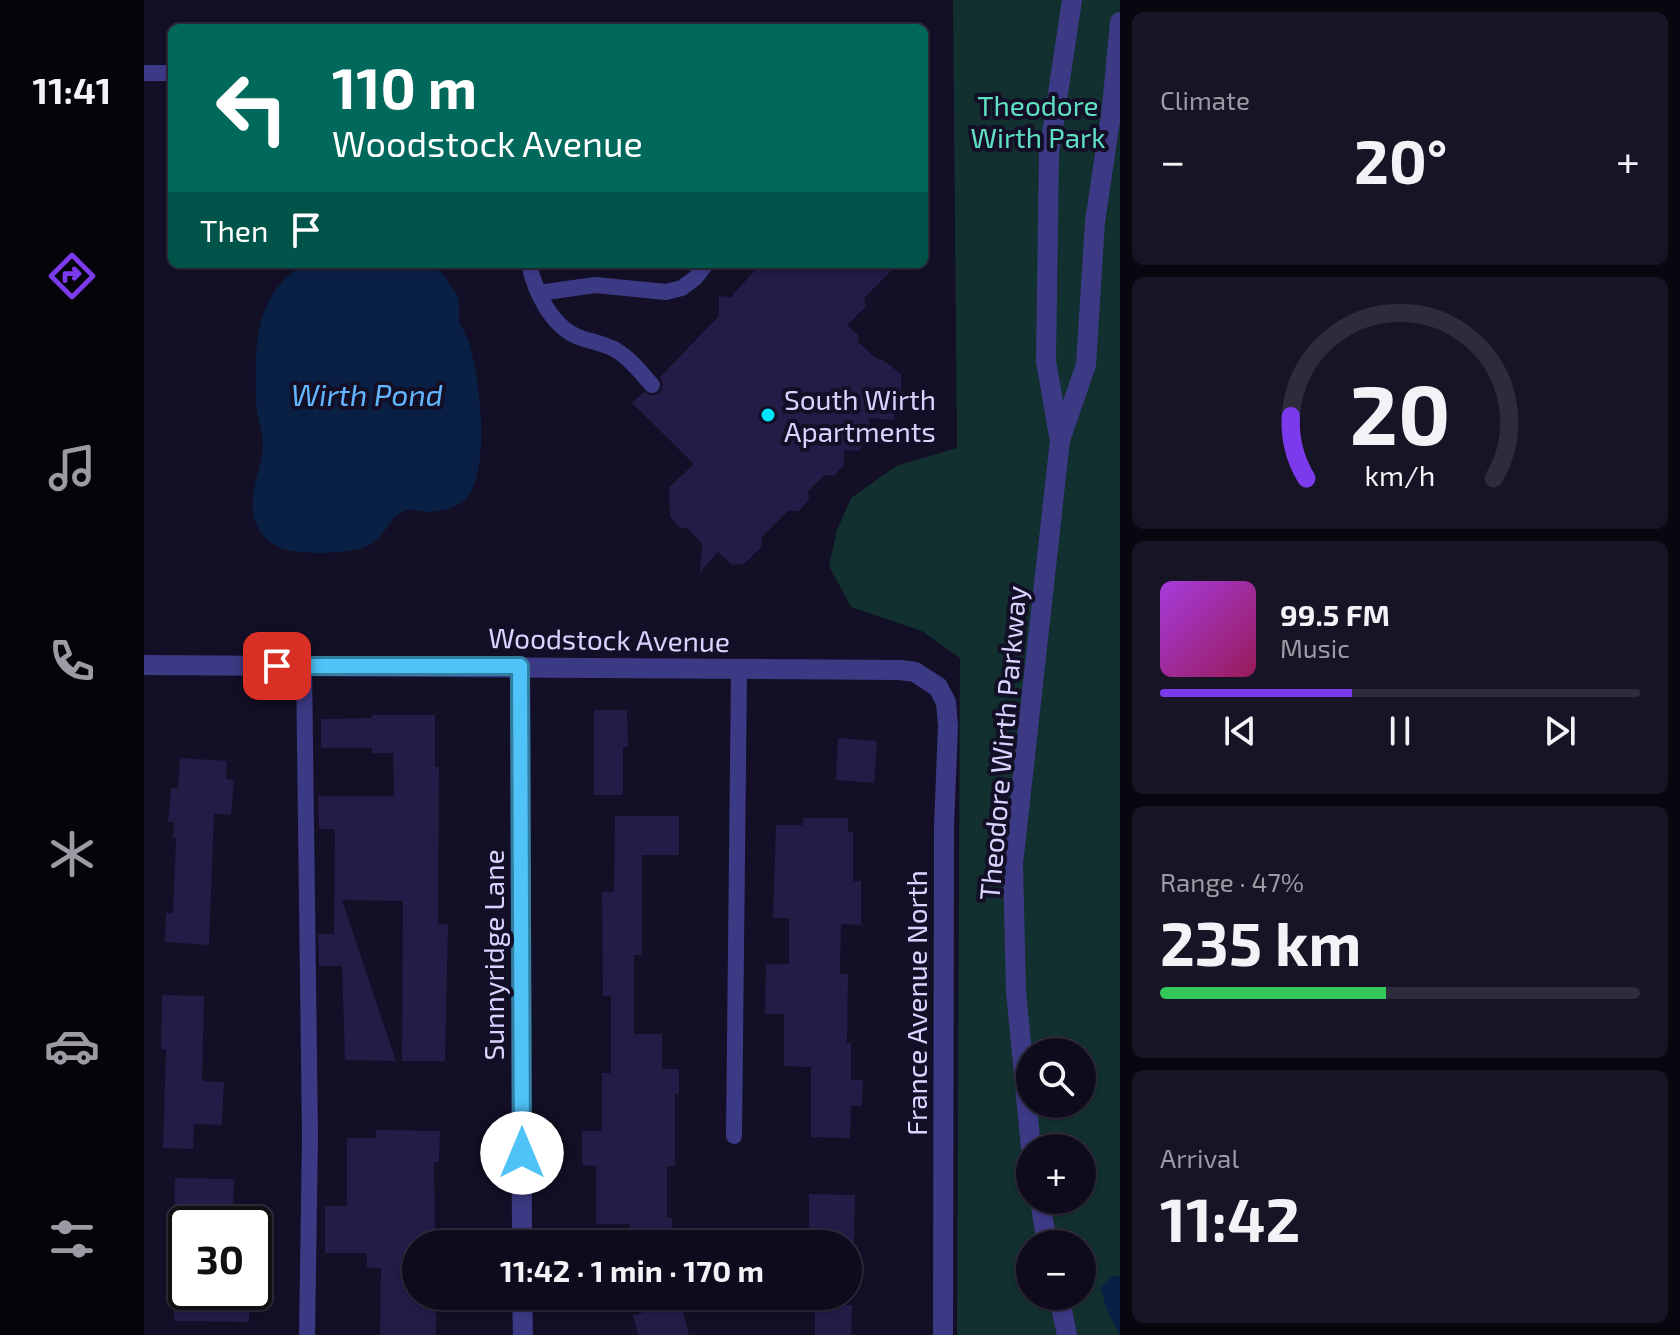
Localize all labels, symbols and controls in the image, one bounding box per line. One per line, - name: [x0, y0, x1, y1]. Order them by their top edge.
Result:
- text: 110 m: [332, 53, 477, 120]
- icon: left: [200, 56, 304, 160]
- text: 11:41: [33, 68, 111, 111]
- text: Climate: [1160, 84, 1250, 115]
- park label: Theodore Wirth Park: [970, 88, 1106, 154]
- text: Woodstock Avenue: [332, 121, 643, 164]
- text: 20°: [1354, 124, 1447, 196]
- text: −: [1160, 133, 1186, 186]
- text: +: [1616, 133, 1640, 186]
- icon: arrive: [284, 208, 328, 252]
- text: Then: [200, 212, 268, 248]
- icon: directions: [44, 248, 100, 304]
- text: 20: [1350, 361, 1450, 461]
- water label: Wirth Pond: [291, 376, 443, 412]
- place label: South Wirth Apartments: [784, 382, 936, 448]
- marker: South Wirth Apartments: [759, 406, 777, 424]
- icon: music: [44, 440, 100, 496]
- text: km/h: [1365, 457, 1435, 492]
- street label: Theodore Wirth Parkway: [971, 584, 1033, 902]
- text: 99.5 FM: [1280, 596, 1390, 632]
- street label: Woodstock Avenue: [488, 620, 730, 658]
- pin: [243, 632, 311, 700]
- text: Music: [1280, 632, 1350, 663]
- icon: phone: [44, 633, 100, 689]
- icon: arrive: [255, 644, 299, 688]
- icon: previous: [1218, 709, 1262, 753]
- icon: pause: [1378, 709, 1422, 753]
- icon: next: [1538, 709, 1582, 753]
- icon: climate: [44, 826, 100, 882]
- street label: Sunnyridge Lane: [476, 849, 510, 1061]
- text: Range · 47%: [1160, 866, 1304, 897]
- street label: France Avenue North: [899, 870, 933, 1136]
- text: 235 km: [1160, 906, 1361, 978]
- icon: car: [44, 1018, 100, 1074]
- map controls: [1016, 1038, 1096, 1310]
- button: search: [1016, 1038, 1096, 1118]
- position arrow: [480, 1111, 564, 1195]
- button: +: [1016, 1134, 1096, 1214]
- text: Arrival: [1160, 1142, 1239, 1173]
- text: 11:42: [1160, 1182, 1300, 1254]
- speed limit sign: 30: [168, 1206, 272, 1310]
- icon: filters: [44, 1211, 100, 1267]
- button: −: [1016, 1230, 1096, 1310]
- text: 11:42 · 1 min · 170 m: [500, 1252, 764, 1288]

